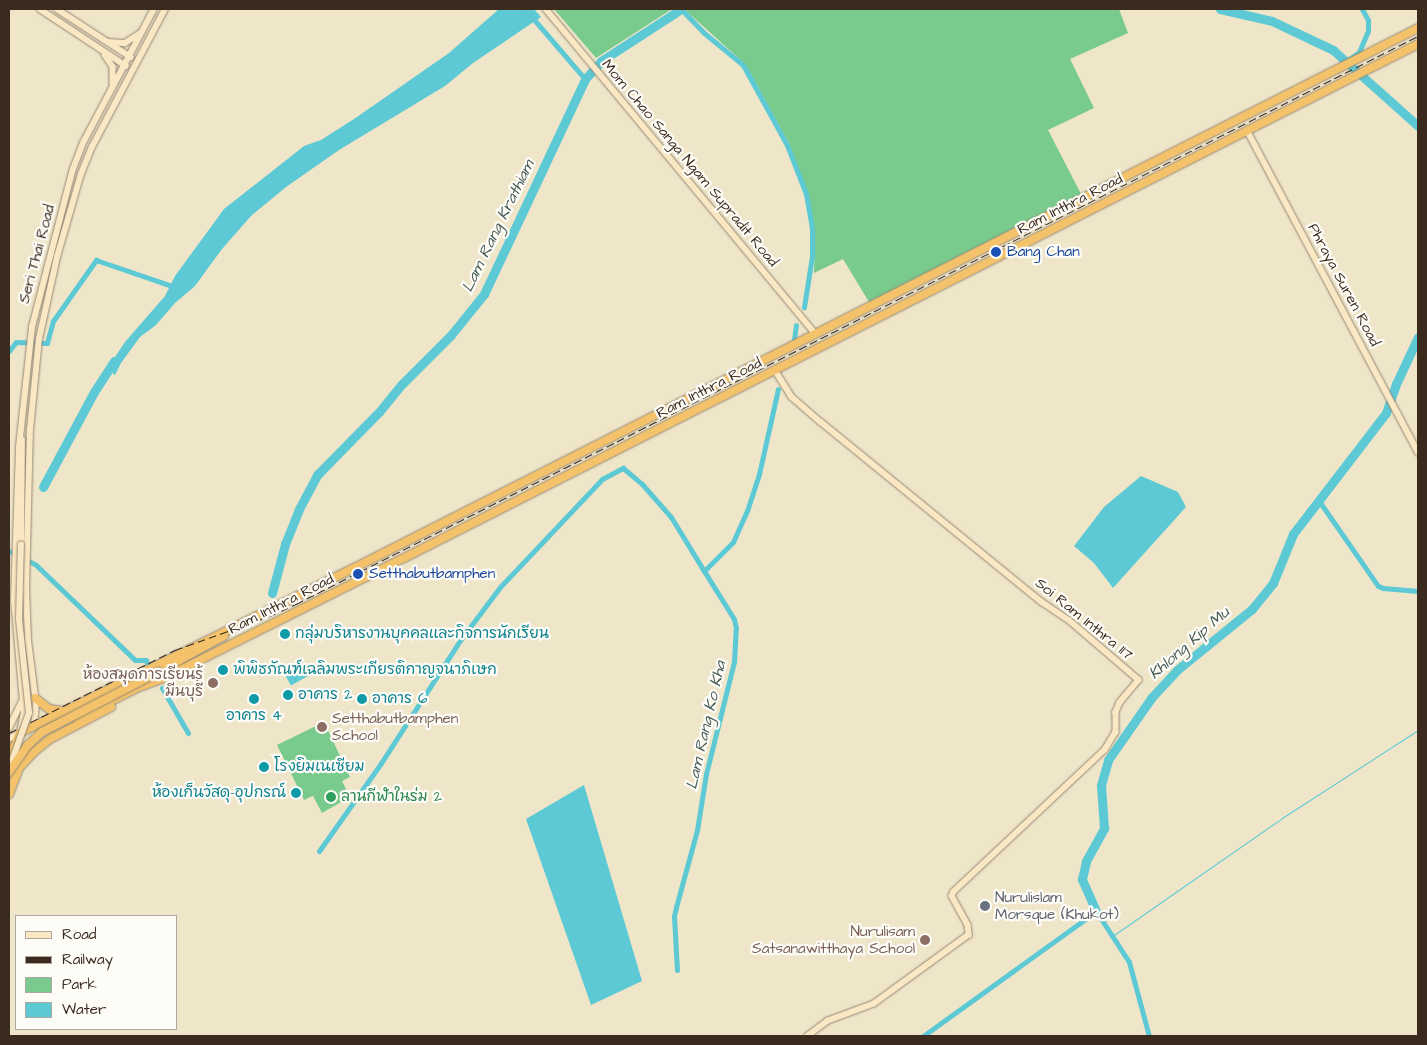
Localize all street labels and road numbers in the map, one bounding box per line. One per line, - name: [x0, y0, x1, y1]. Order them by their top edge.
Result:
- street label: Mom Chao Sanga Ngam Supradit Road: [598, 56, 782, 270]
- street label: Ram Inthra Road: [1014, 170, 1126, 238]
- street label: Seri Thai Road: [15, 203, 59, 305]
- street label: Phraya Suren Road: [1304, 221, 1384, 349]
- street label: Ram Inthra Road: [653, 354, 765, 422]
- street label: Ram Inthra Road: [225, 570, 337, 638]
- street label: Soi Ram Inthra 117: [1031, 574, 1137, 664]

